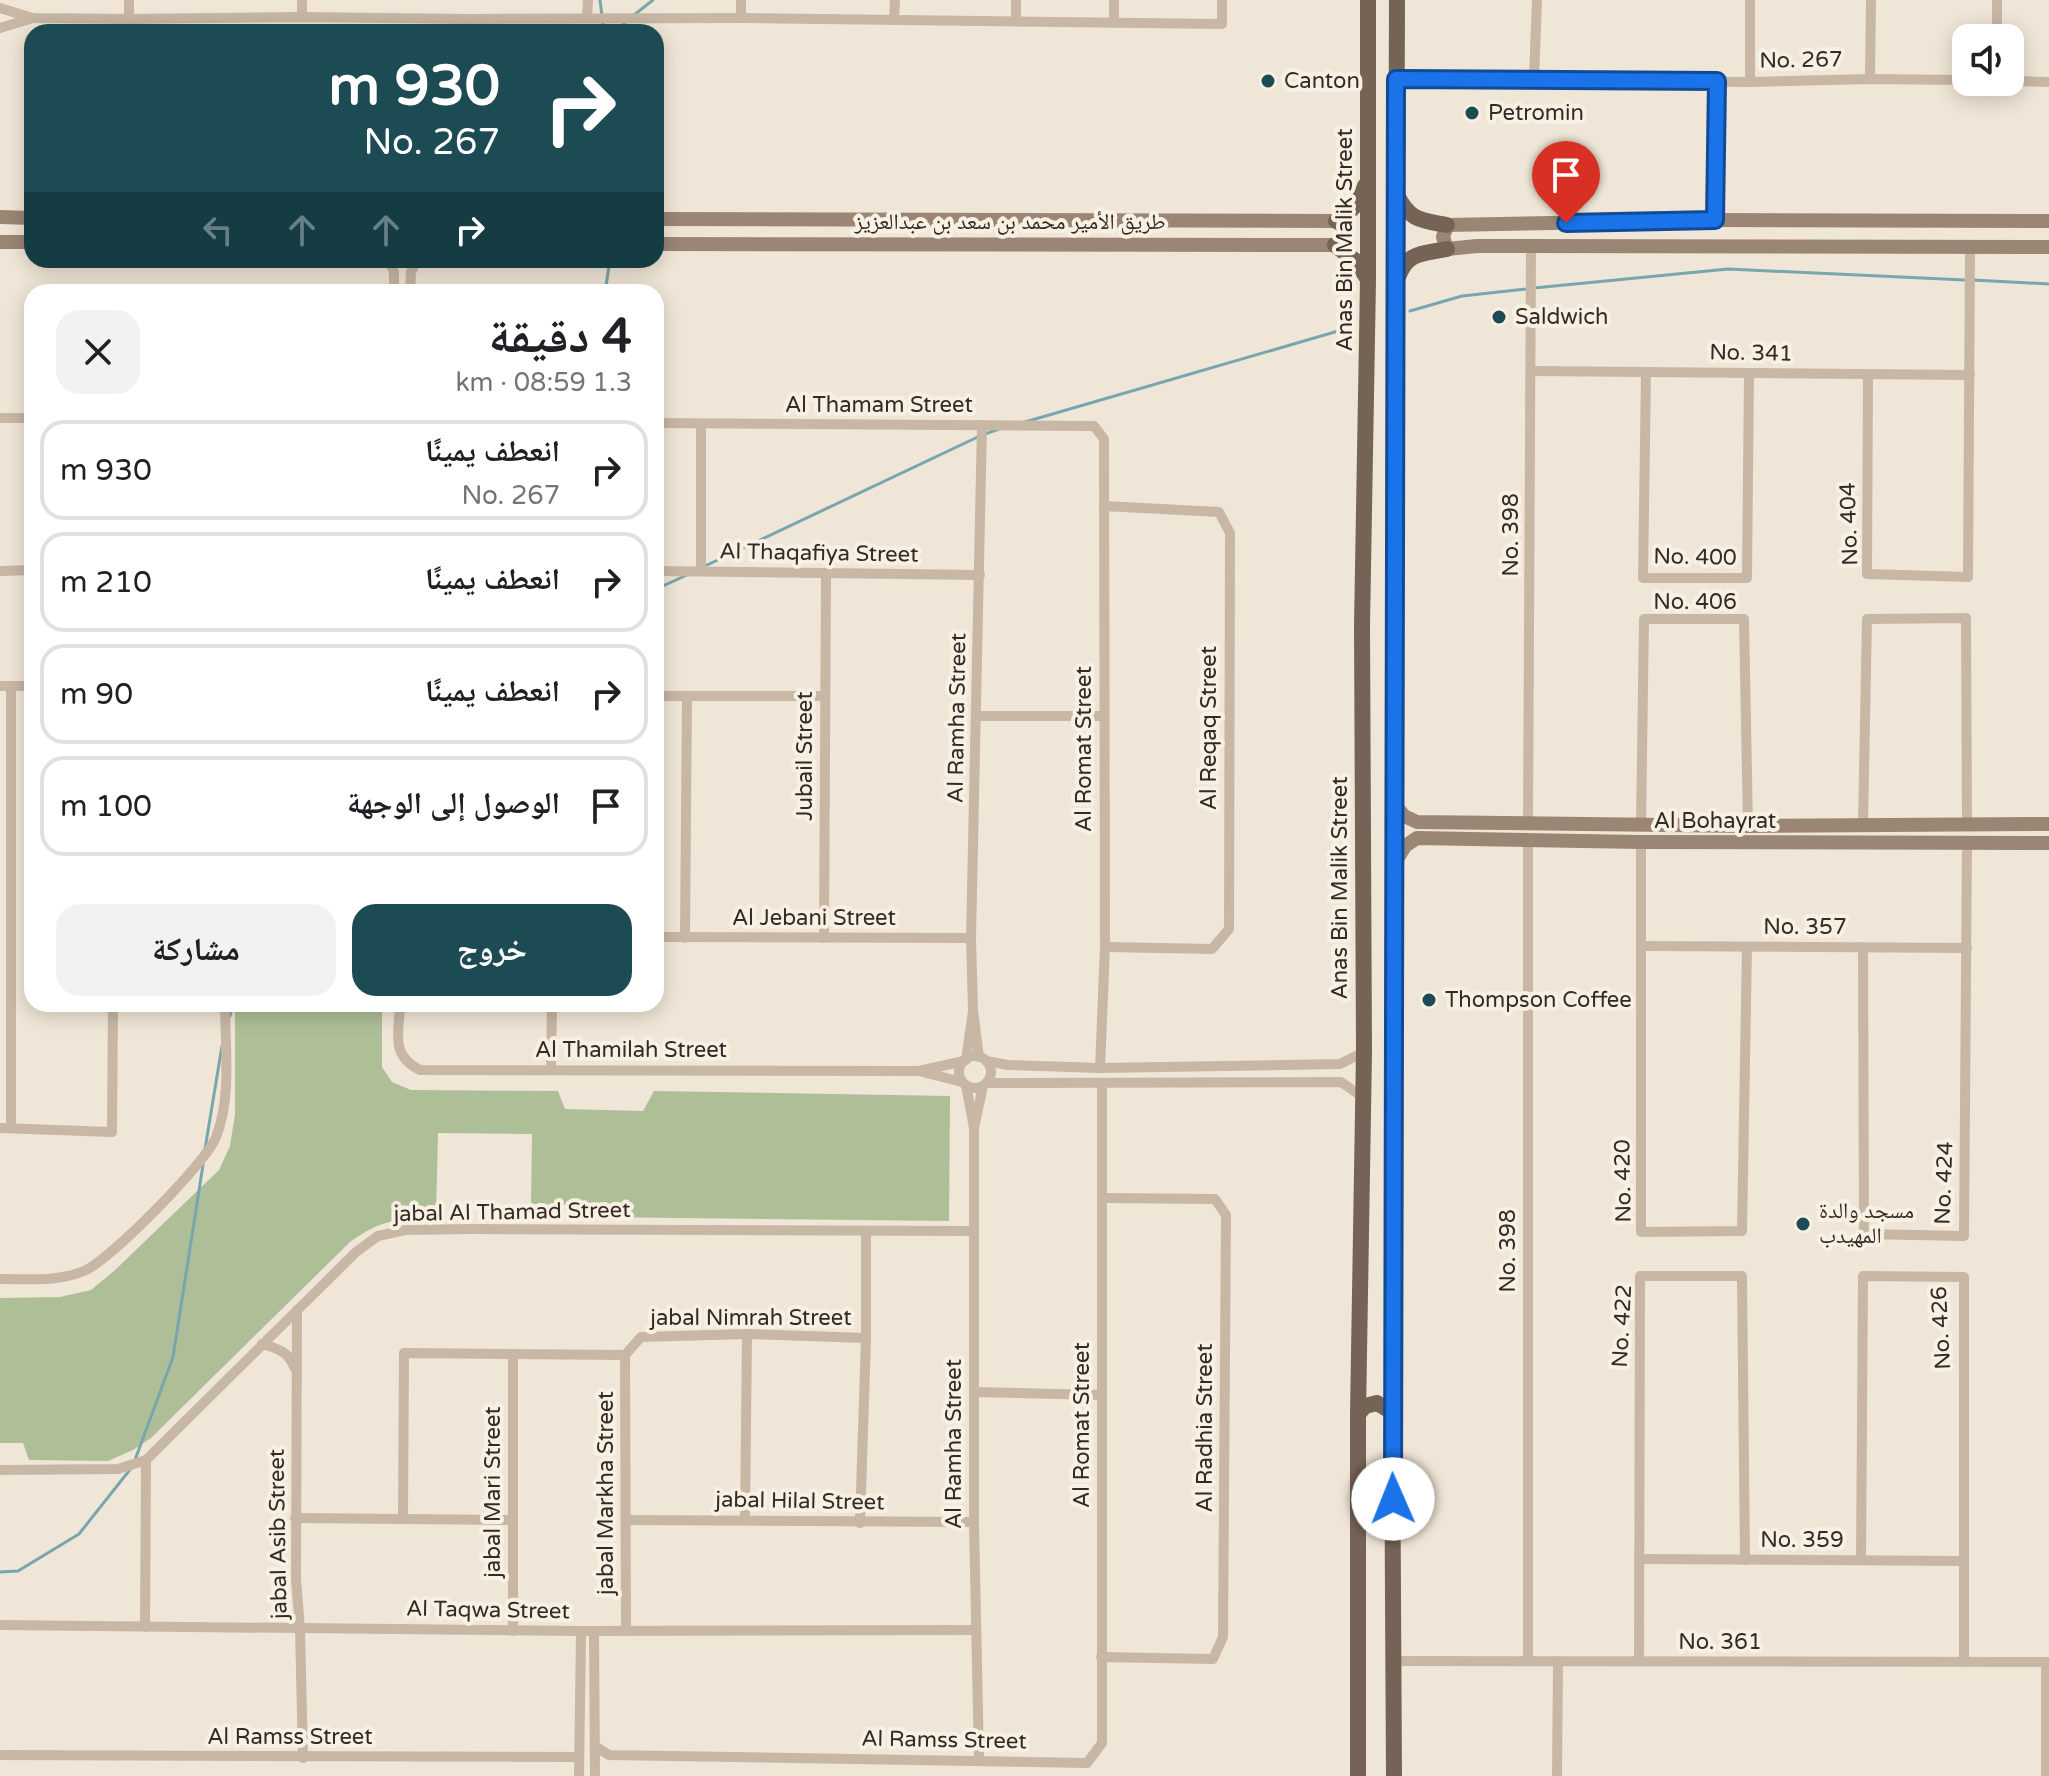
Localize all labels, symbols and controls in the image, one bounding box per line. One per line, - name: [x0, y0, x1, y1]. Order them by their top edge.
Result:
- map controls: [1952, 24, 2024, 96]
- button: sound: [1952, 24, 2024, 96]
- street label: No. 267: [1759, 46, 1843, 74]
- text: 930 m: [329, 53, 500, 120]
- icon: right: [528, 56, 632, 160]
- place label: Canton: [1284, 68, 1360, 94]
- marker: Canton: [1259, 72, 1277, 90]
- place label: Petromin: [1488, 100, 1584, 126]
- marker: Petromin: [1463, 104, 1481, 122]
- text: No. 267: [364, 121, 500, 164]
- street label: Anas Bin Malik Street: [1332, 128, 1358, 352]
- pin: [1532, 141, 1600, 223]
- icon: arrive: [1544, 153, 1588, 197]
- icon: left: [196, 208, 240, 252]
- icon: ahead: [280, 208, 324, 252]
- icon: ahead: [364, 208, 408, 252]
- icon: right: [448, 208, 492, 252]
- street label: طريق الأمير محمد بن سعد بن عبدالعزيز: [853, 209, 1166, 235]
- place label: Saldwich: [1515, 304, 1608, 330]
- text: 4 دقيقة: [489, 308, 632, 366]
- marker: Saldwich: [1490, 308, 1508, 326]
- button: close: [56, 310, 140, 394]
- street label: No. 341: [1709, 339, 1793, 367]
- text: 1.3 km · 08:59: [455, 367, 632, 398]
- street label: Al Thamam Street: [785, 392, 973, 418]
- text: انعطف يمينًا: [425, 433, 560, 470]
- icon: right: [584, 448, 628, 492]
- text: 930 m: [60, 452, 152, 489]
- text: No. 267: [461, 480, 560, 511]
- street label: No. 404: [1835, 482, 1863, 566]
- street label: No. 398: [1498, 493, 1524, 577]
- street label: Al Thaqafiya Street: [719, 538, 919, 568]
- street label: No. 400: [1653, 543, 1737, 571]
- icon: right: [584, 560, 628, 604]
- text: انعطف يمينًا: [425, 561, 560, 598]
- text: 210 m: [60, 564, 152, 601]
- street label: No. 406: [1653, 589, 1737, 615]
- street label: Al Ramha Street: [943, 633, 971, 803]
- street label: Al Reqaq Street: [1196, 646, 1222, 810]
- street label: Al Romat Street: [1071, 666, 1097, 832]
- icon: right: [584, 672, 628, 716]
- text: انعطف يمينًا: [425, 673, 560, 710]
- text: 90 m: [60, 676, 133, 713]
- street label: Jubail Street: [792, 691, 818, 821]
- street label: Anas Bin Malik Street: [1327, 776, 1353, 1000]
- icon: arrive: [584, 784, 628, 828]
- text: الوصول إلى الوجهة: [347, 785, 560, 822]
- text: 100 m: [60, 788, 152, 825]
- street label: Al Bohayrat: [1654, 808, 1776, 834]
- button: مشاركة: [56, 904, 336, 996]
- button: خروج: [352, 904, 632, 996]
- street label: Al Jebani Street: [732, 905, 896, 931]
- street label: No. 357: [1763, 914, 1847, 940]
- place label: Thompson Coffee: [1445, 987, 1632, 1013]
- marker: Thompson Coffee: [1420, 991, 1438, 1009]
- street label: Al Thamilah Street: [535, 1037, 727, 1063]
- street label: No. 420: [1609, 1139, 1637, 1223]
- street label: No. 424: [1930, 1141, 1958, 1225]
- street label: jabal Al Thamad Street: [392, 1197, 631, 1227]
- place label: مسجد والدة المهيدب: [1819, 1198, 1914, 1249]
- street label: No. 398: [1495, 1209, 1521, 1293]
- marker: مسجد والدة المهيدب: [1794, 1215, 1812, 1233]
- street label: No. 422: [1607, 1284, 1637, 1368]
- street label: No. 426: [1926, 1286, 1956, 1370]
- street label: jabal Nimrah Street: [649, 1305, 852, 1331]
- street label: Al Romat Street: [1069, 1342, 1095, 1508]
- street label: Al Radhia Street: [1192, 1343, 1218, 1513]
- street label: Al Ramha Street: [941, 1359, 967, 1529]
- street label: jabal Markha Street: [593, 1391, 619, 1596]
- street label: jabal Mari Street: [480, 1406, 506, 1579]
- street label: jabal Asib Street: [264, 1449, 293, 1620]
- position arrow: [1351, 1457, 1435, 1541]
- street label: jabal Hilal Street: [714, 1487, 885, 1515]
- street label: No. 359: [1760, 1527, 1844, 1553]
- street label: Al Taqwa Street: [406, 1596, 570, 1624]
- street label: No. 361: [1678, 1629, 1762, 1655]
- street label: Al Ramss Street: [207, 1724, 373, 1750]
- street label: Al Ramss Street: [861, 1726, 1027, 1754]

